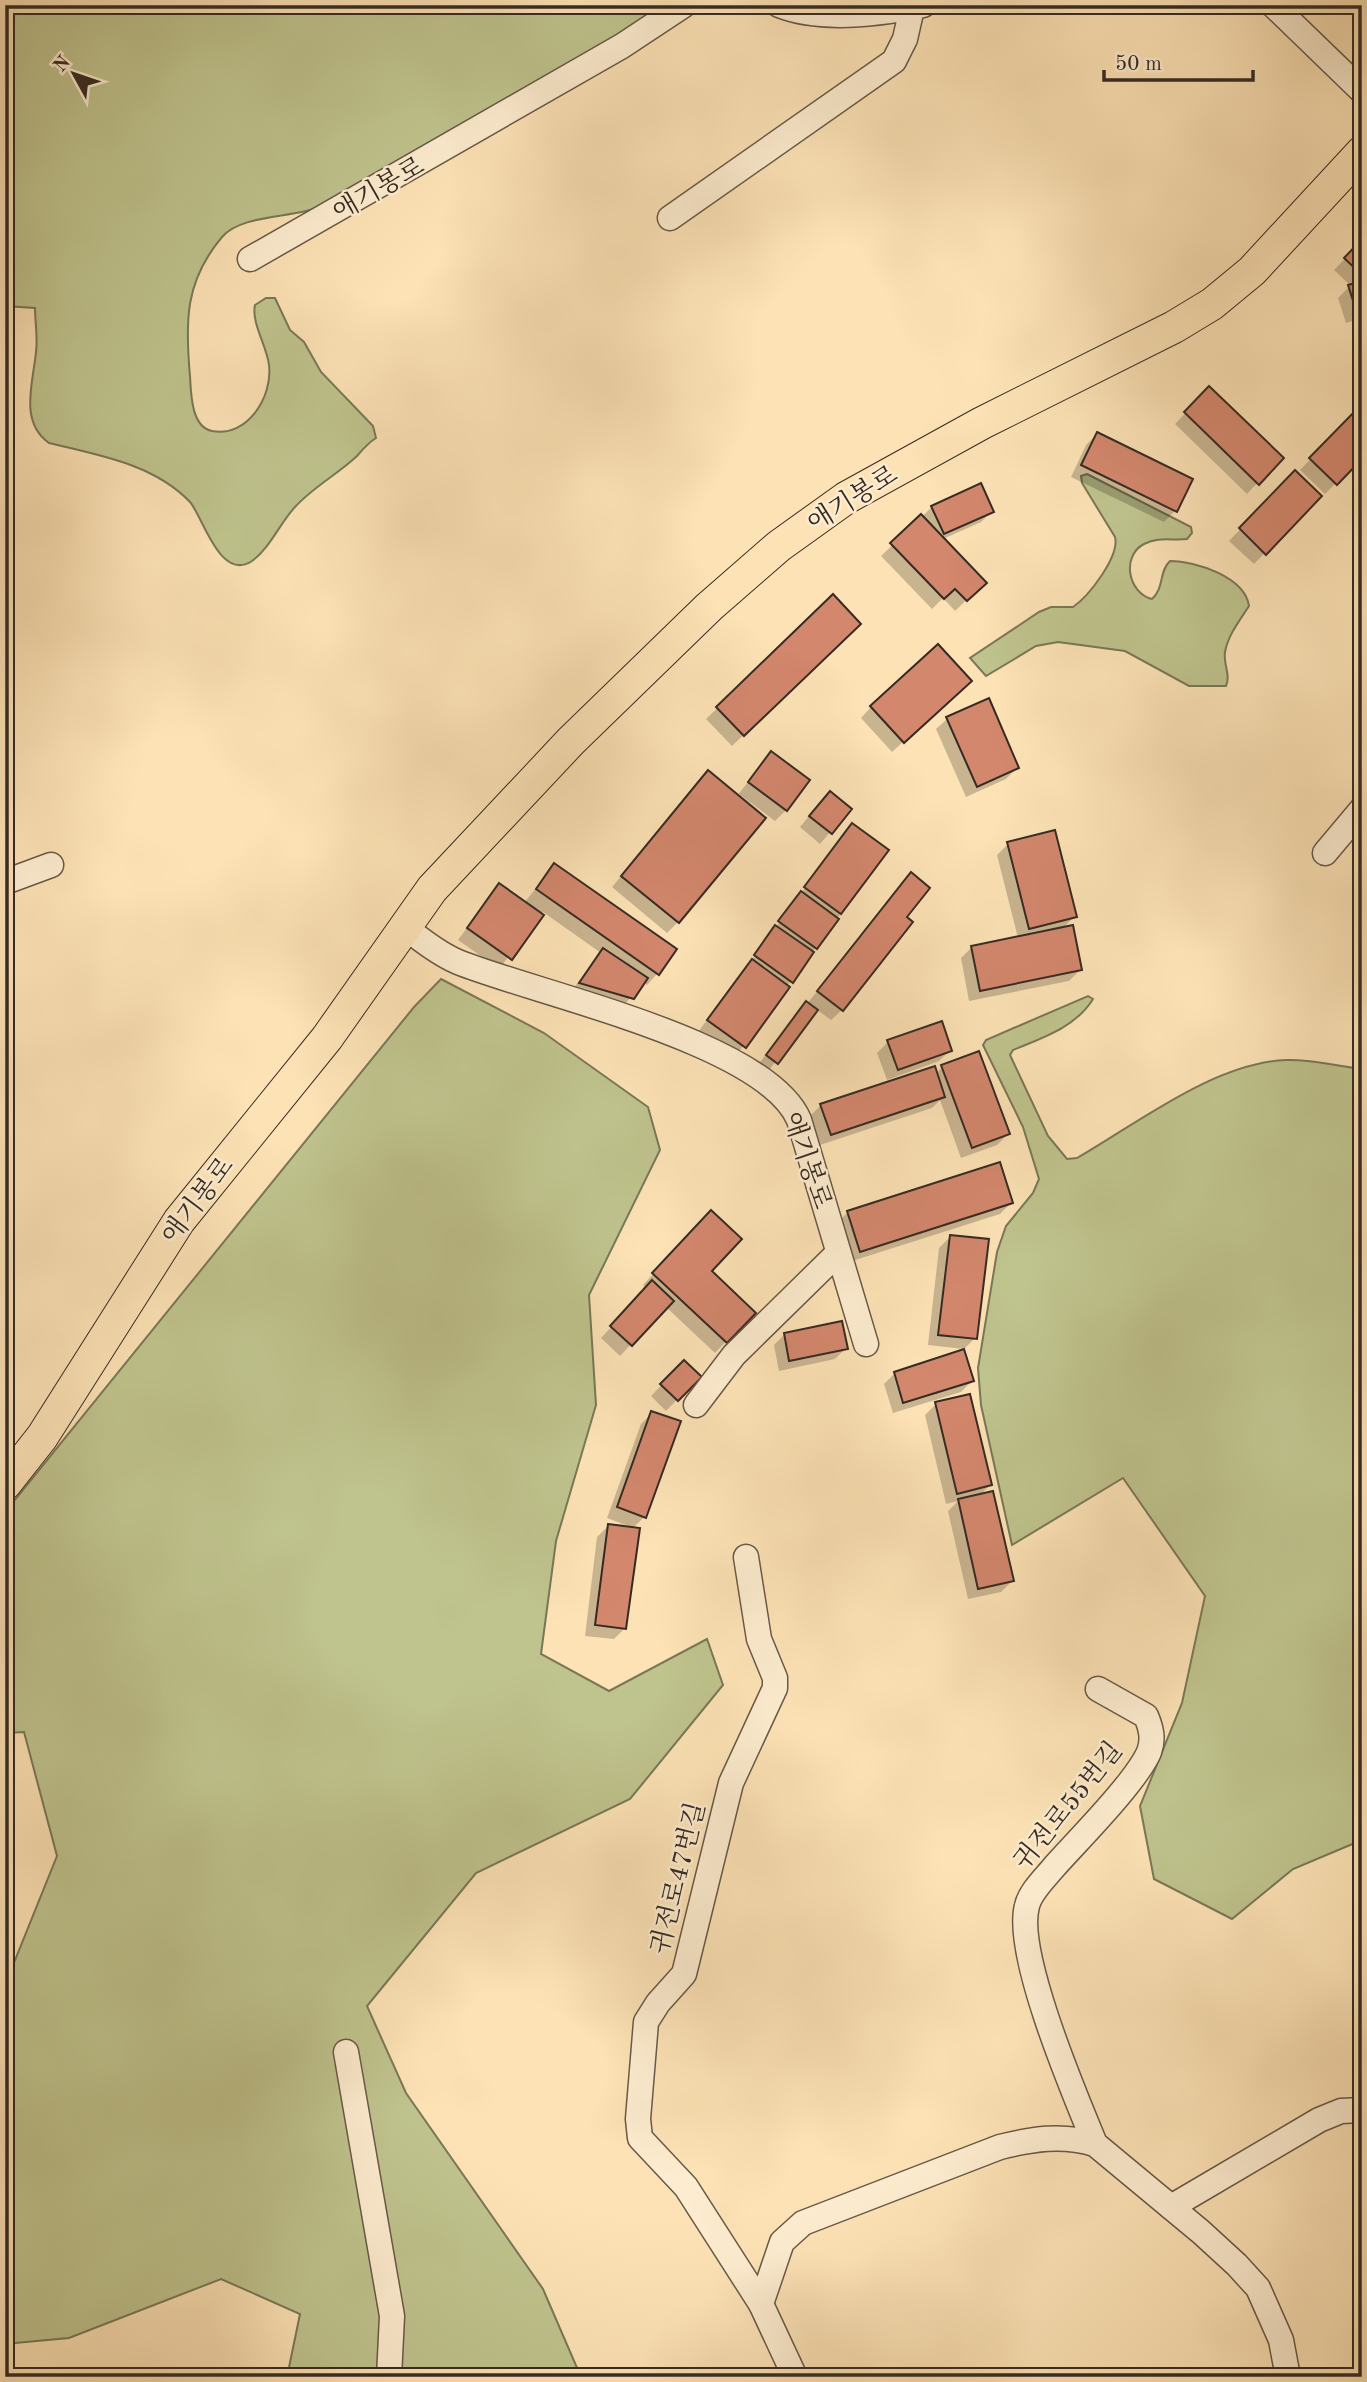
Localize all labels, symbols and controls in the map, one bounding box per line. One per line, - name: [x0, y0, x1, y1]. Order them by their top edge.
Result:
- north arrow: [38, 38, 108, 108]
- scale bar: [1104, 38, 1253, 82]
- text: N: [51, 53, 75, 76]
- text: 50 m: [1115, 54, 1162, 75]
- street label: 애기봉로: [327, 151, 429, 226]
- street label: 애기봉로: [802, 460, 903, 537]
- street label: 애기봉로: [777, 1108, 838, 1212]
- street label: 애기봉로: [156, 1151, 239, 1249]
- street label: 귀전로55번길: [1008, 1736, 1128, 1875]
- street label: 귀전로47번길: [646, 1799, 710, 1957]

